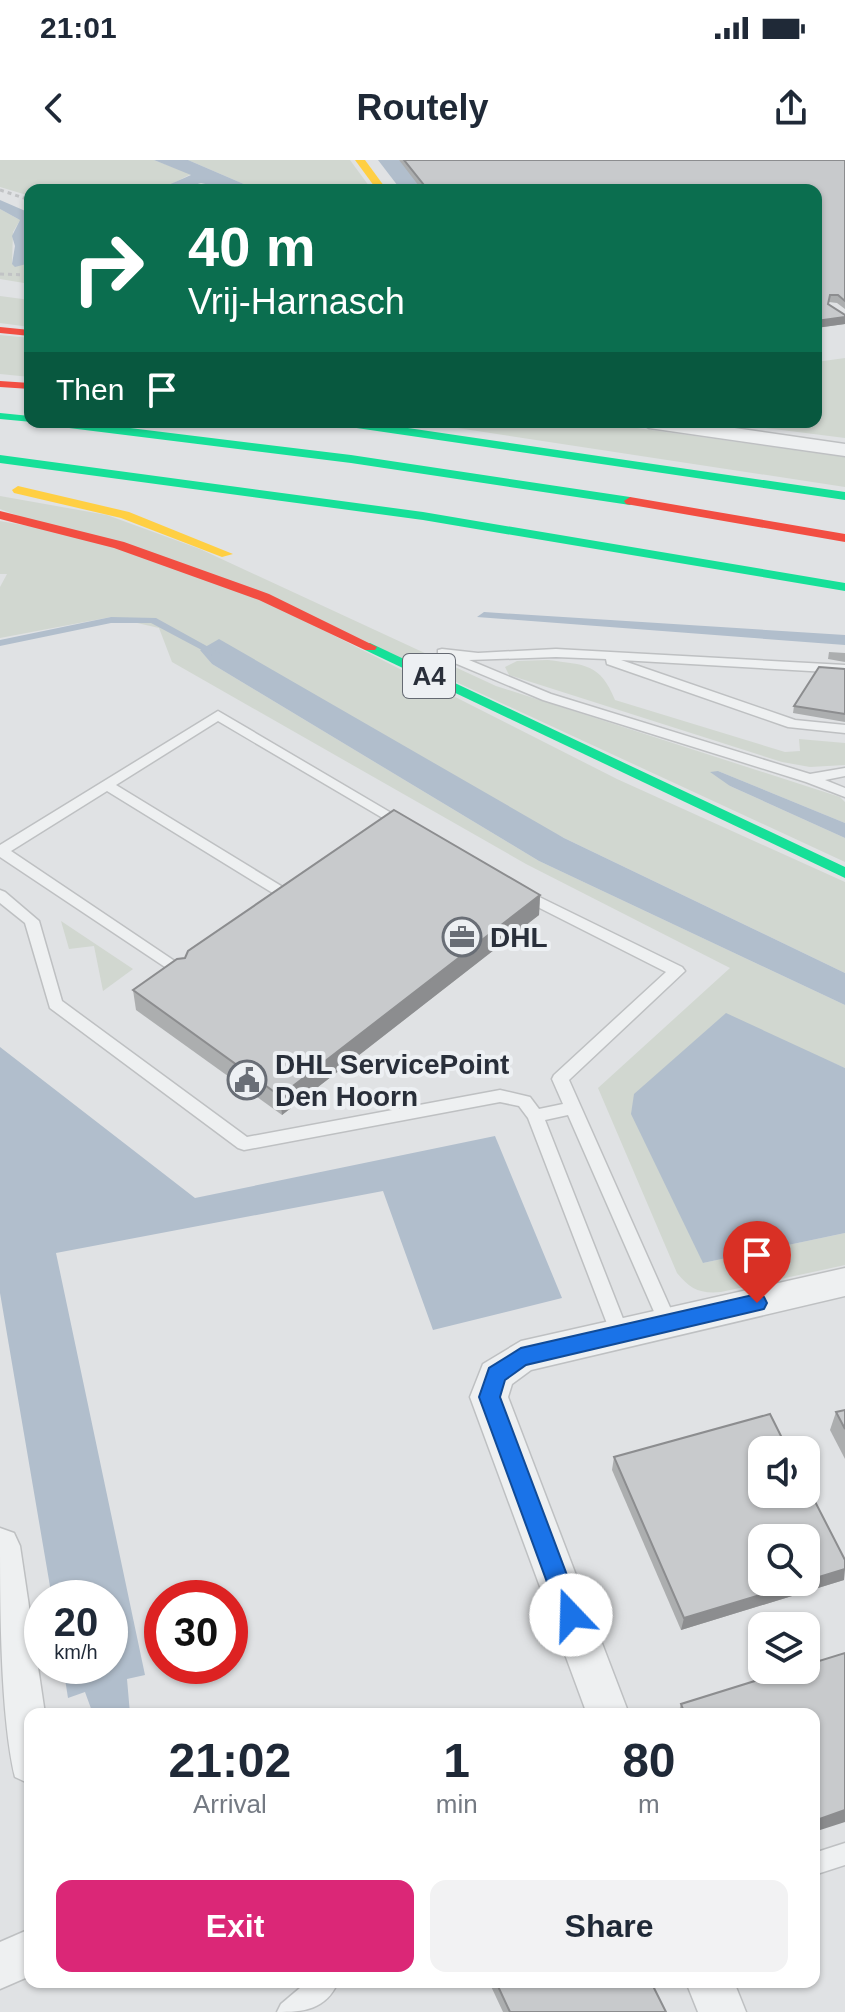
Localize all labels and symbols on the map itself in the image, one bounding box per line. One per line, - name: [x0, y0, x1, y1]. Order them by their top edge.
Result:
- road number: A4: [403, 654, 455, 698]
- office icon: DHL: [441, 916, 483, 958]
- place label: DHL: [490, 922, 548, 953]
- place label: DHL ServicePoint Den Hoorn: [275, 1049, 509, 1112]
- public building icon: DHL ServicePoint Den Hoorn: [226, 1059, 268, 1101]
- pin: [723, 1221, 791, 1303]
- position arrow: [529, 1573, 613, 1657]
- speed limit sign: 30: [144, 1580, 248, 1684]

